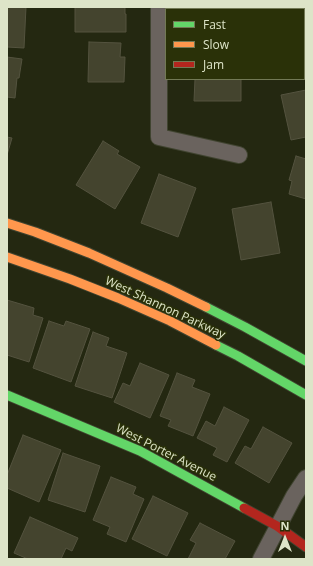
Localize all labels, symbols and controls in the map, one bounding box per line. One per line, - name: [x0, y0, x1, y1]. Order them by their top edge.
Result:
- legend: [165, 8, 305, 80]
- text: Fast: [203, 16, 226, 33]
- text: Slow: [203, 36, 229, 53]
- text: Jam: [203, 56, 224, 73]
- street label: West Shannon Parkway: [103, 274, 227, 342]
- street label: West Porter Avenue: [113, 421, 219, 485]
- north arrow: [265, 518, 305, 558]
- text: N: [281, 518, 289, 533]

